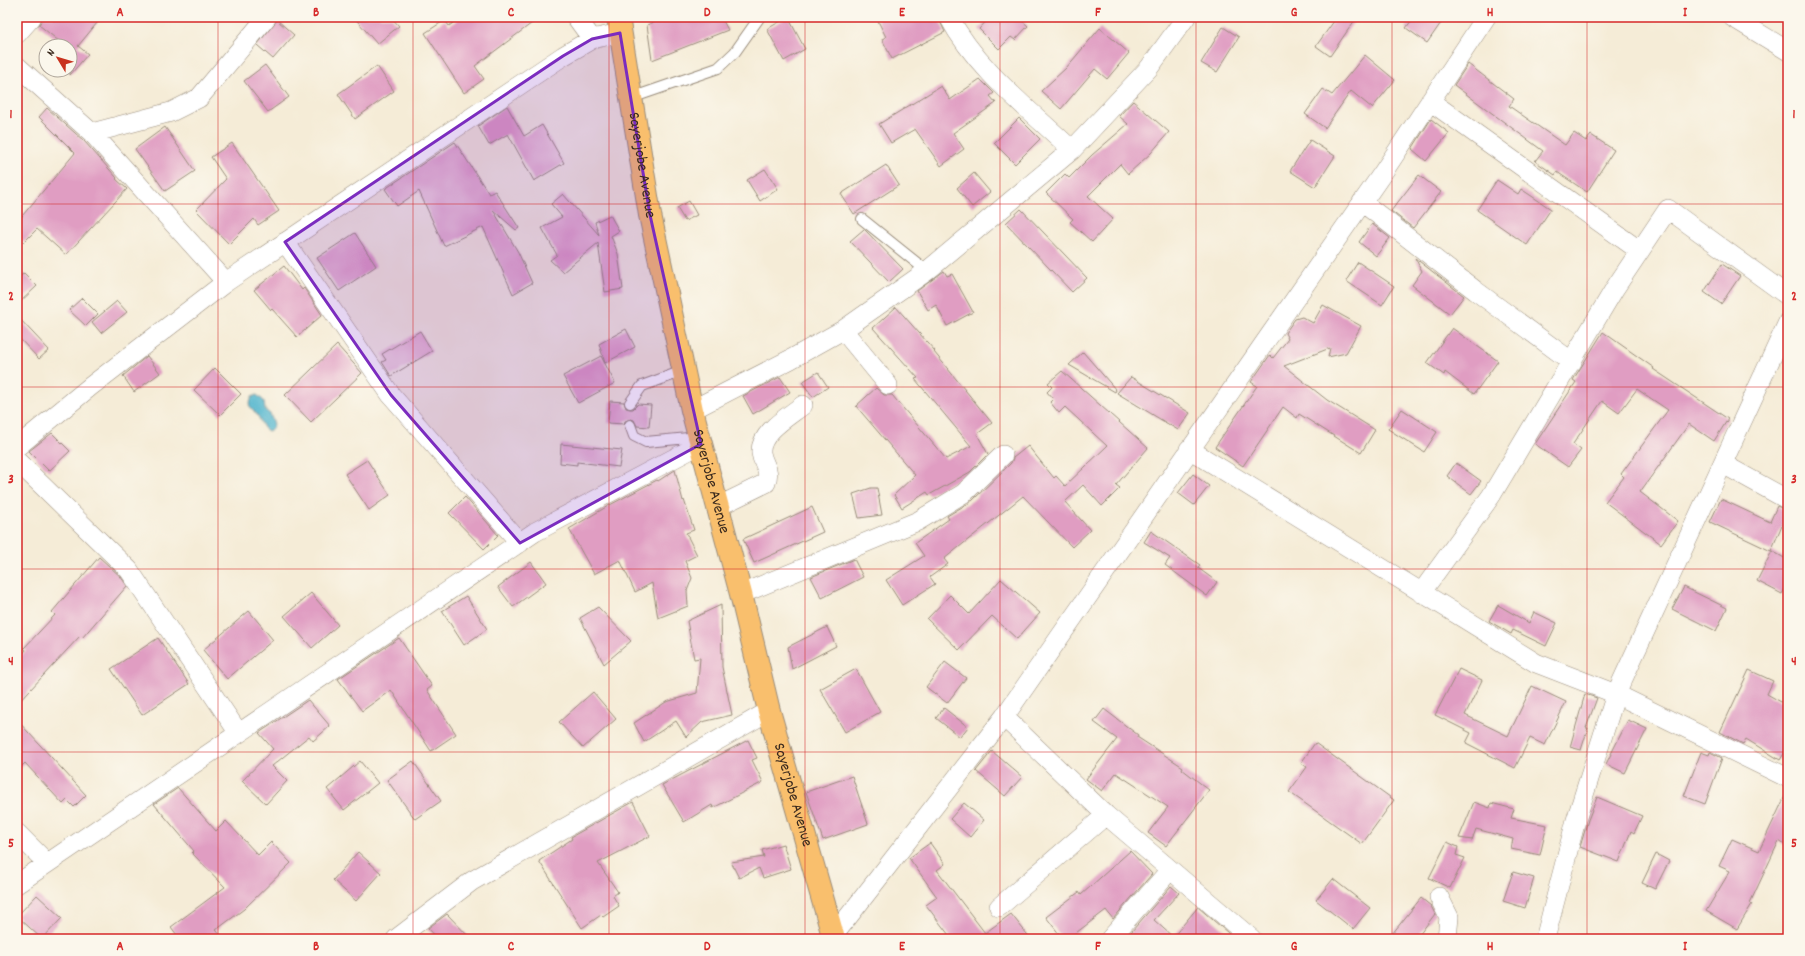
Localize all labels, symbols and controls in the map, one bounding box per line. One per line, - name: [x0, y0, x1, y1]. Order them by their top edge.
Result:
- text: A: [116, 4, 124, 23]
- text: B: [313, 4, 319, 23]
- text: C: [508, 4, 515, 23]
- text: D: [704, 4, 711, 23]
- text: E: [899, 4, 906, 23]
- text: F: [1095, 4, 1101, 23]
- text: G: [1291, 4, 1298, 23]
- text: H: [1487, 4, 1494, 23]
- text: I: [1683, 4, 1688, 23]
- north arrow: [38, 38, 78, 78]
- text: N: [44, 46, 60, 60]
- text: 1: [10, 106, 13, 125]
- text: 1: [1793, 106, 1796, 125]
- street label: Sayerjobe Avenue: [622, 110, 662, 220]
- text: 2: [8, 288, 14, 307]
- text: 2: [1791, 288, 1797, 307]
- street label: Sayerjobe Avenue: [686, 427, 736, 536]
- text: 3: [8, 471, 14, 490]
- text: 3: [1791, 471, 1797, 490]
- text: 4: [8, 653, 14, 672]
- text: 4: [1791, 653, 1797, 672]
- street label: Sayerjobe Avenue: [767, 740, 819, 849]
- text: 5: [8, 835, 14, 854]
- text: 5: [1791, 835, 1797, 854]
- text: A: [116, 938, 124, 956]
- text: B: [313, 938, 319, 956]
- text: C: [508, 938, 515, 956]
- text: D: [704, 938, 711, 956]
- text: E: [899, 938, 906, 956]
- text: F: [1095, 938, 1101, 956]
- text: G: [1291, 938, 1298, 956]
- text: H: [1487, 938, 1494, 956]
- text: I: [1683, 938, 1688, 956]

